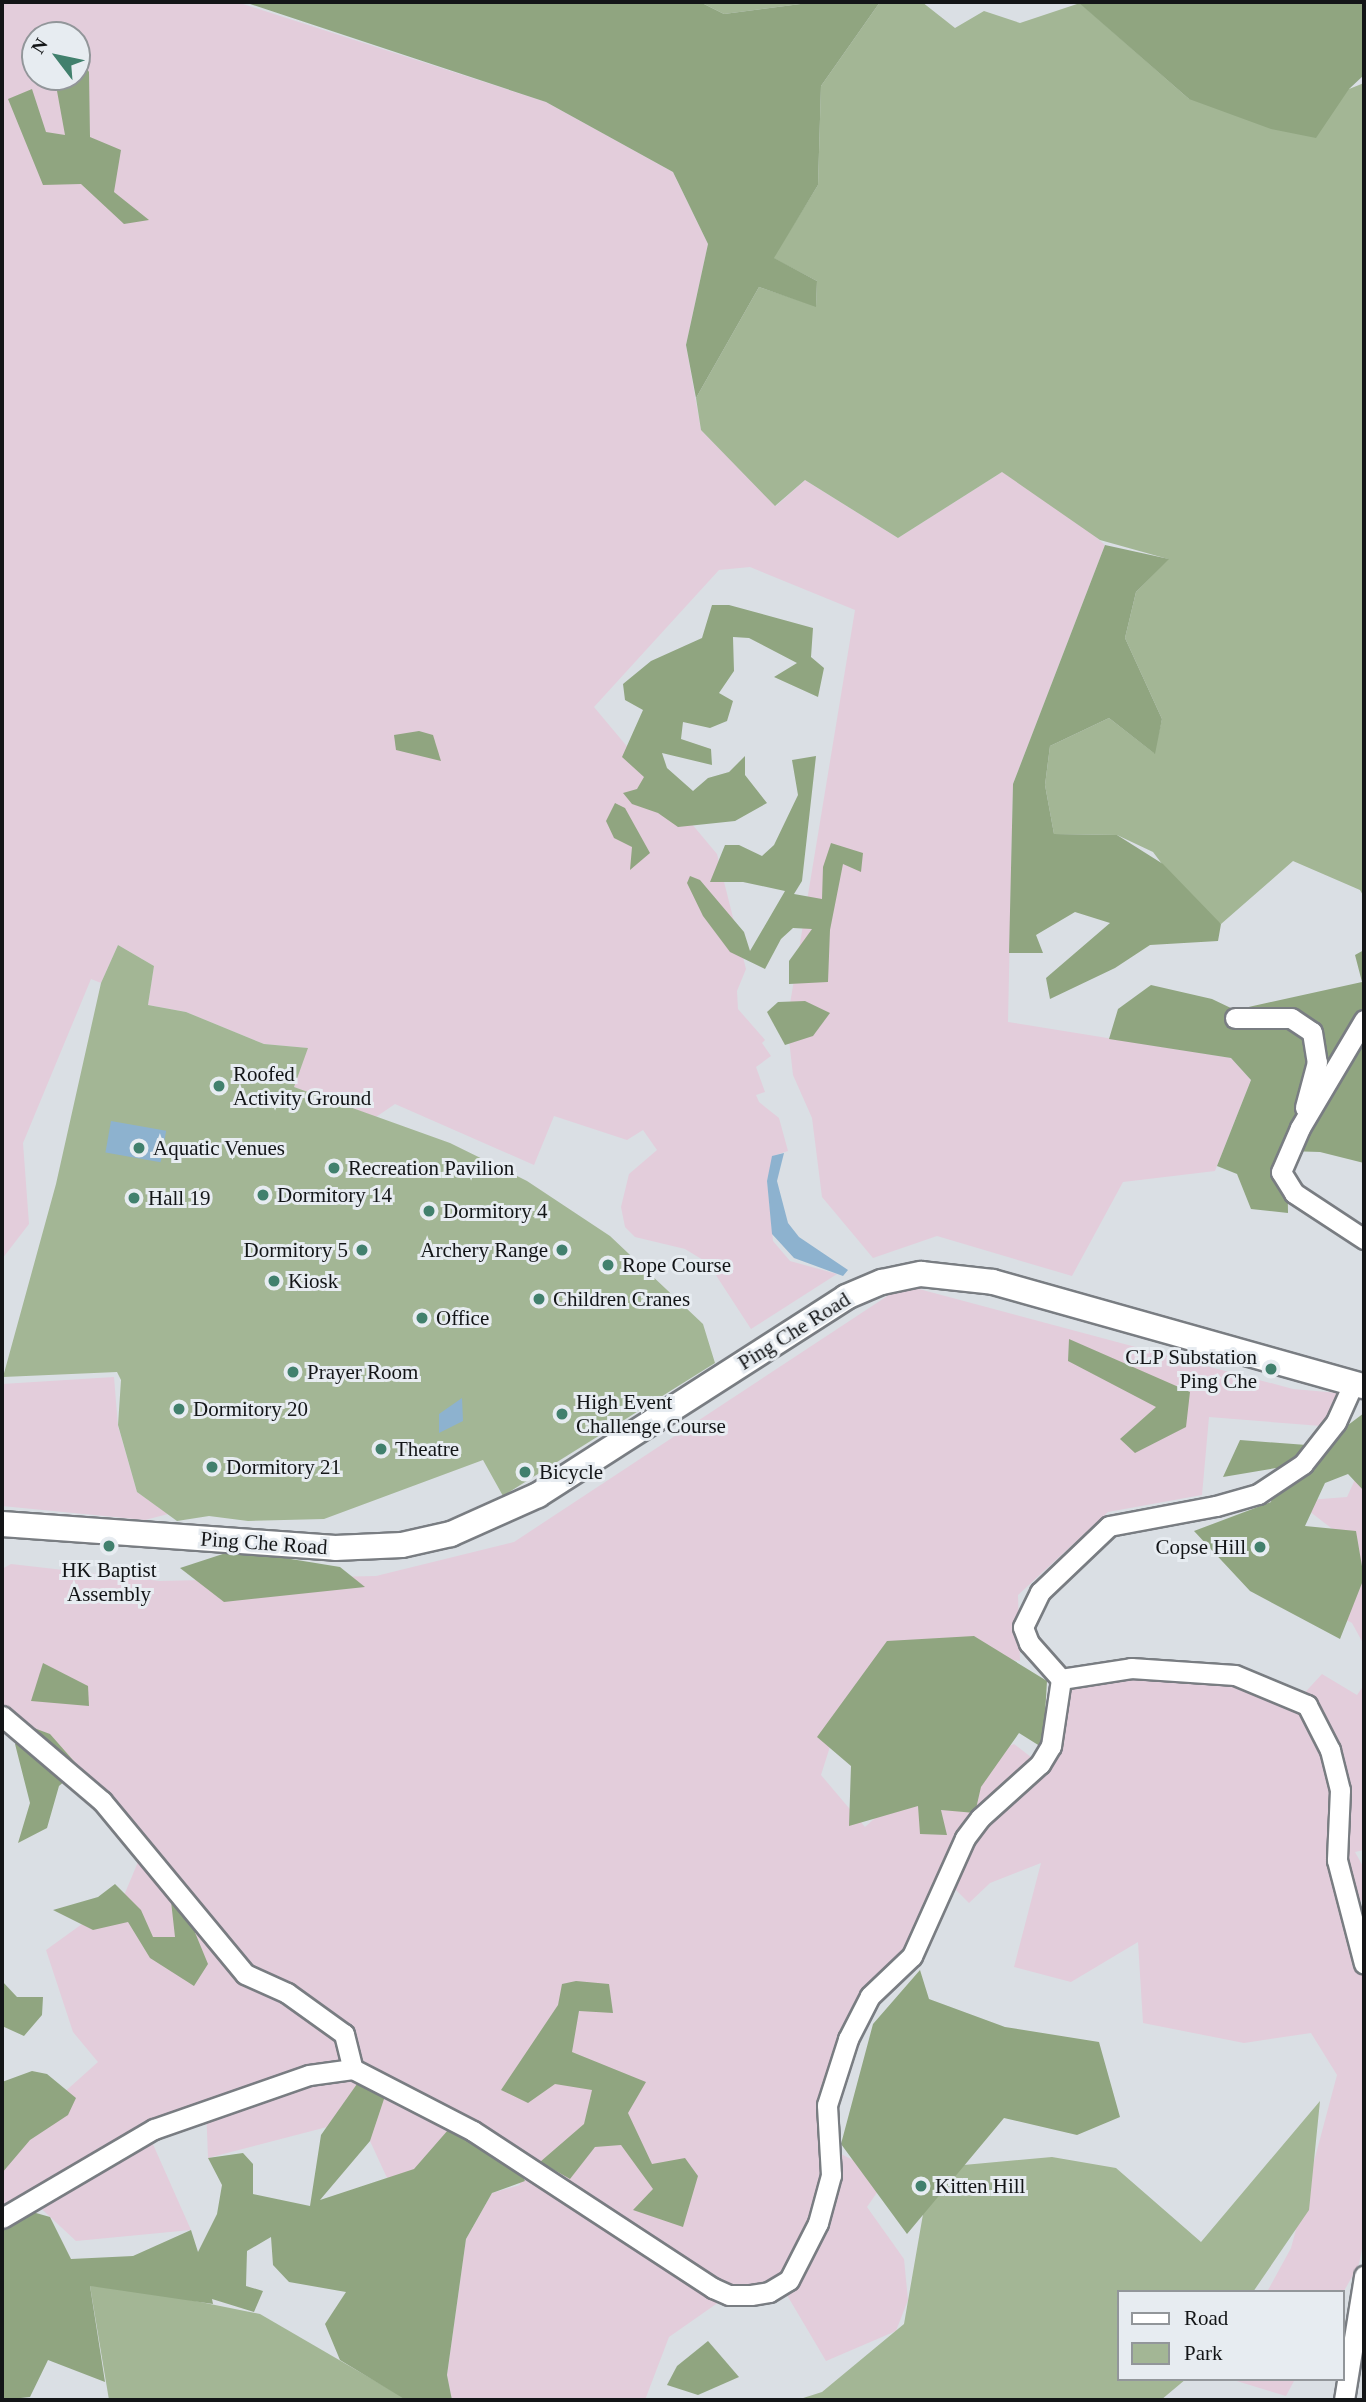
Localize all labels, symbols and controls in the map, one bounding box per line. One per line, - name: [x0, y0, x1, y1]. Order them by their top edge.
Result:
- north arrow: [21, 21, 91, 91]
- text: N: [27, 34, 52, 57]
- place label: Roofed Activity Ground: [233, 1061, 371, 1111]
- marker: Roofed Activity Ground: [211, 1078, 227, 1094]
- place label: Aquatic Venues: [153, 1135, 285, 1161]
- marker: Aquatic Venues: [131, 1140, 147, 1156]
- place label: Recreation Pavilion: [348, 1155, 514, 1181]
- marker: Recreation Pavilion: [326, 1160, 342, 1176]
- place label: Dormitory 14: [277, 1182, 392, 1208]
- place label: Hall 19: [148, 1185, 210, 1211]
- marker: Dormitory 14: [255, 1187, 271, 1203]
- marker: Hall 19: [126, 1190, 142, 1206]
- place label: Dormitory 4: [443, 1198, 547, 1224]
- marker: Dormitory 4: [421, 1203, 437, 1219]
- place label: Dormitory 5: [244, 1237, 348, 1263]
- place label: Archery Range: [420, 1237, 548, 1263]
- marker: Dormitory 5: [354, 1242, 370, 1258]
- marker: Archery Range: [554, 1242, 570, 1258]
- place label: Rope Course: [622, 1252, 731, 1278]
- marker: Rope Course: [600, 1257, 616, 1273]
- place label: Kiosk: [288, 1268, 338, 1294]
- marker: Kiosk: [266, 1273, 282, 1289]
- place label: Children Cranes: [553, 1286, 690, 1312]
- street label: Ping Che Road: [733, 1287, 855, 1375]
- marker: Children Cranes: [531, 1291, 547, 1307]
- place label: Office: [436, 1305, 489, 1331]
- marker: Office: [414, 1310, 430, 1326]
- place label: CLP Substation Ping Che: [1125, 1344, 1257, 1394]
- place label: Prayer Room: [307, 1359, 418, 1385]
- marker: CLP Substation Ping Che: [1263, 1361, 1279, 1377]
- marker: Prayer Room: [285, 1364, 301, 1380]
- place label: High Event Challenge Course: [576, 1389, 726, 1439]
- place label: Dormitory 20: [193, 1396, 308, 1422]
- marker: Dormitory 20: [171, 1401, 187, 1417]
- marker: High Event Challenge Course: [554, 1406, 570, 1422]
- place label: Theatre: [395, 1436, 459, 1462]
- marker: Theatre: [373, 1441, 389, 1457]
- place label: Dormitory 21: [226, 1454, 341, 1480]
- marker: Dormitory 21: [204, 1459, 220, 1475]
- place label: Bicycle: [539, 1459, 603, 1485]
- marker: Bicycle: [517, 1464, 533, 1480]
- street label: Ping Che Road: [200, 1526, 328, 1560]
- place label: Copse Hill: [1156, 1534, 1246, 1560]
- marker: HK Baptist Assembly: [101, 1538, 117, 1554]
- marker: Copse Hill: [1252, 1539, 1268, 1555]
- place label: HK Baptist Assembly: [61, 1557, 157, 1607]
- place label: Kitten Hill: [935, 2173, 1025, 2199]
- marker: Kitten Hill: [913, 2178, 929, 2194]
- legend: [1118, 2290, 1345, 2381]
- text: Road: [1184, 2306, 1228, 2330]
- text: Park: [1184, 2341, 1223, 2365]

